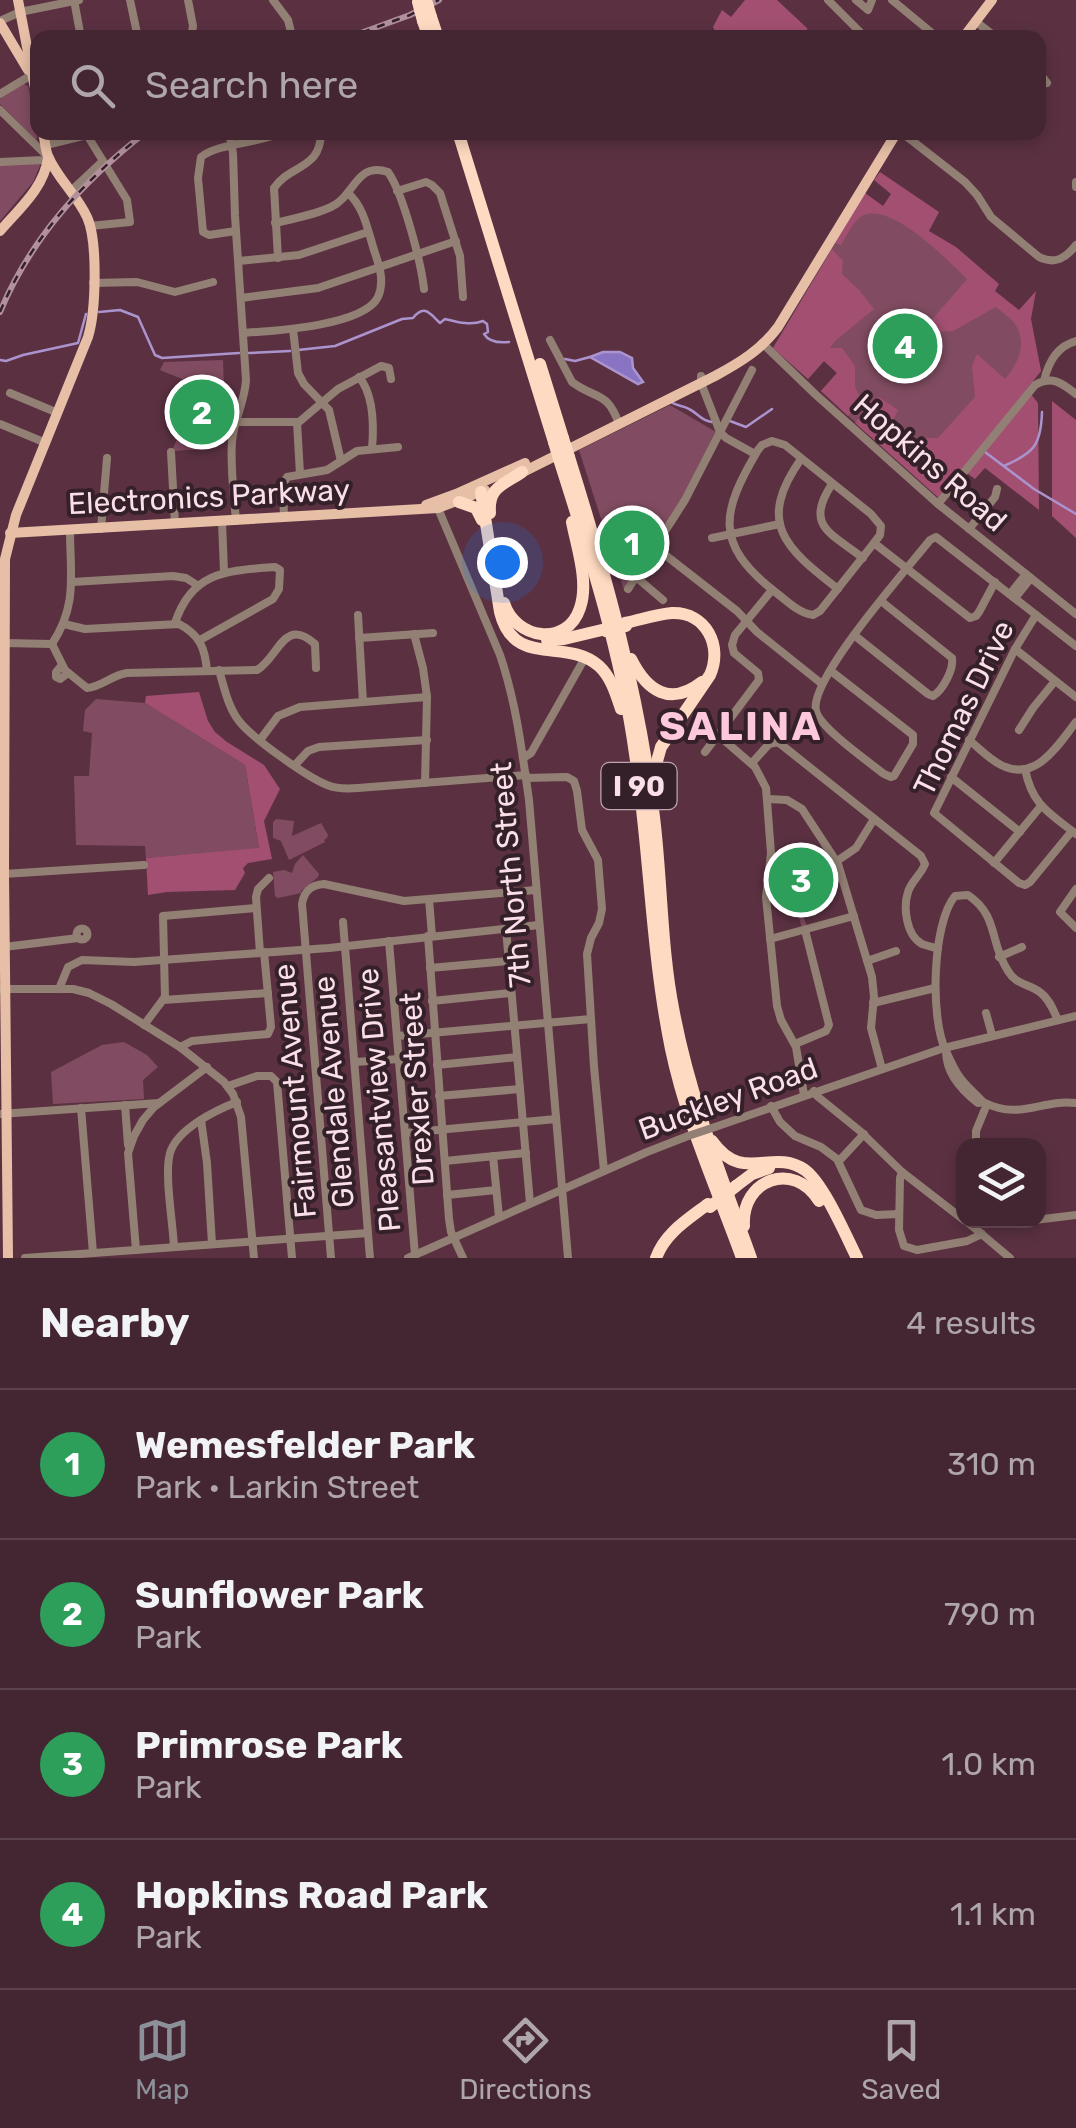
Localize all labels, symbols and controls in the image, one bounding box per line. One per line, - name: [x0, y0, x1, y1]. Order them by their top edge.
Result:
- search box: [30, 30, 1046, 140]
- icon: search: [65, 58, 120, 113]
- text: Search here: [145, 62, 358, 108]
- pin: 4: [872, 308, 938, 384]
- pin: 2: [170, 374, 234, 450]
- street label: Hopkins Road: [846, 387, 1014, 539]
- street label: Electronics Parkway: [67, 472, 351, 522]
- pin: 1: [600, 506, 664, 580]
- your location: [477, 537, 528, 588]
- street label: Thomas Drive: [906, 615, 1022, 801]
- district label: SALINA: [659, 703, 823, 750]
- street label: 7th North Street: [483, 760, 539, 989]
- road number: I 90: [602, 763, 676, 809]
- pin: 3: [768, 842, 834, 918]
- street label: Fairmount Avenue: [266, 962, 324, 1220]
- street label: Pleasantview Drive: [350, 967, 408, 1233]
- street label: Glendale Avenue: [306, 974, 362, 1210]
- street label: Drexler Street: [392, 991, 442, 1187]
- street label: Buckley Road: [634, 1050, 822, 1148]
- map controls: [956, 1138, 1046, 1228]
- button: layers: [956, 1138, 1046, 1228]
- text: Nearby: [40, 1298, 190, 1348]
- text: 4 results: [906, 1304, 1036, 1342]
- text: Wemesfelder Park: [135, 1422, 475, 1468]
- text: 1: [65, 1445, 80, 1483]
- text: 310 m: [947, 1445, 1036, 1483]
- text: Park · Larkin Street: [135, 1468, 419, 1506]
- text: Sunflower Park: [135, 1572, 424, 1618]
- text: 2: [62, 1595, 83, 1633]
- text: 790 m: [944, 1595, 1036, 1633]
- text: Park: [135, 1618, 202, 1656]
- text: Primrose Park: [135, 1722, 403, 1768]
- text: 3: [62, 1745, 83, 1783]
- text: 1.0 km: [942, 1745, 1036, 1783]
- text: Park: [135, 1768, 202, 1806]
- text: Hopkins Road Park: [135, 1872, 488, 1918]
- text: 4: [62, 1895, 83, 1933]
- text: 1.1 km: [950, 1895, 1036, 1933]
- text: Park: [135, 1918, 202, 1956]
- tab: Map: [135, 2013, 190, 2106]
- tab: Directions: [459, 2013, 592, 2106]
- tab: Saved: [861, 2013, 941, 2106]

